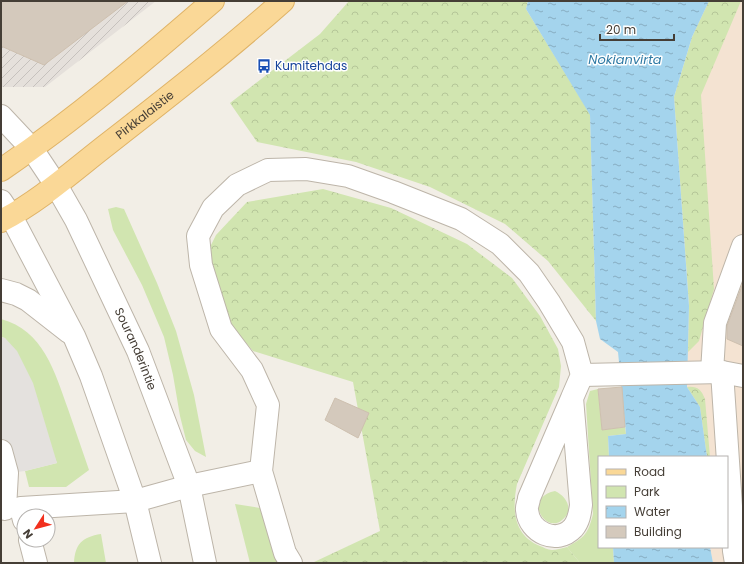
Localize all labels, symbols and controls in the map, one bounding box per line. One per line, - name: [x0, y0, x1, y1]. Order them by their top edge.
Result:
- scale bar: [600, 16, 674, 42]
- text: 20 m: [606, 21, 636, 38]
- water label: Nokianvirta: [588, 50, 662, 69]
- place label: Kumitehdas: [275, 57, 347, 74]
- bus stop icon: Kumitehdas: [256, 58, 272, 74]
- street label: Pirkkalaistie: [112, 86, 177, 143]
- street label: Souranderintie: [111, 305, 161, 392]
- legend: [598, 456, 728, 548]
- text: Road: [634, 463, 665, 480]
- text: Park: [634, 483, 661, 500]
- text: Water: [634, 503, 671, 520]
- north arrow: [16, 508, 56, 548]
- text: Building: [634, 523, 682, 540]
- text: N: [19, 526, 37, 542]

